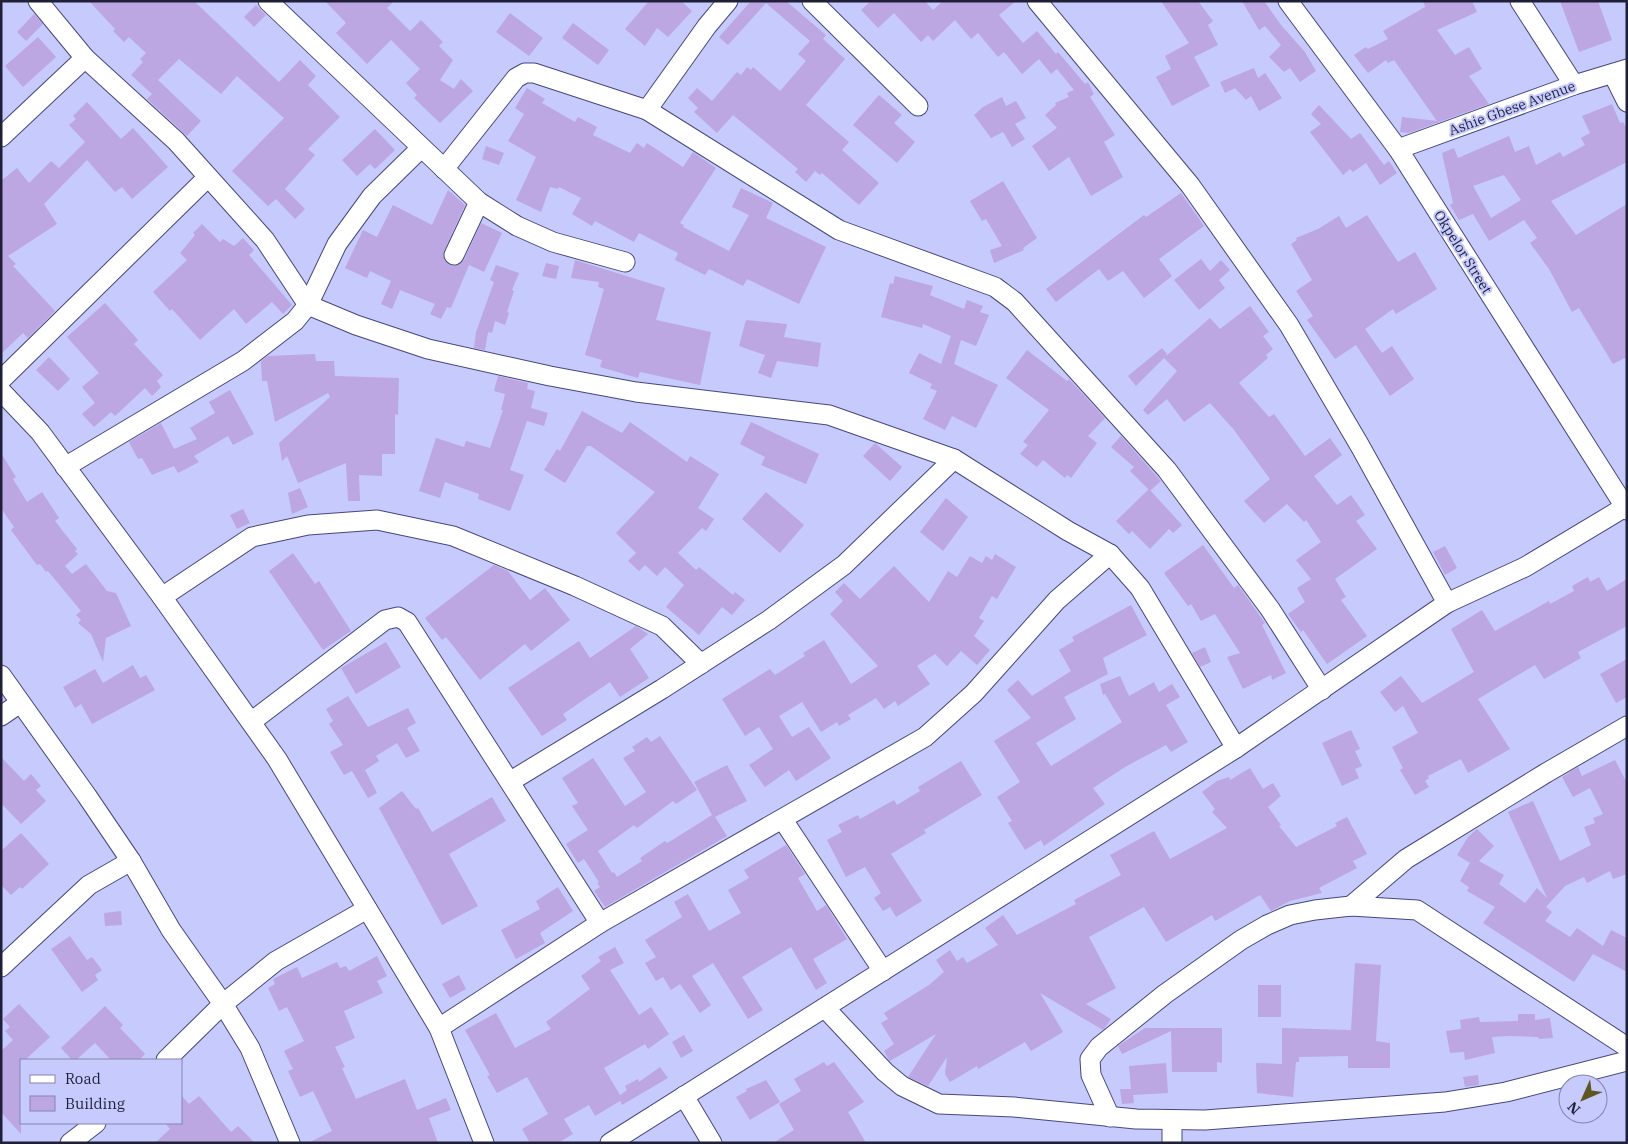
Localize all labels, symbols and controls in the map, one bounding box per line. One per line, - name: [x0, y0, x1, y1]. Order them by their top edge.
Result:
- street label: Ashie Gbese Avenue: [1446, 77, 1578, 139]
- street label: Okpelor Street: [1430, 207, 1496, 297]
- legend: [20, 1059, 182, 1124]
- text: Road: [65, 1069, 101, 1088]
- north arrow: [1558, 1074, 1608, 1124]
- text: Building: [65, 1094, 125, 1113]
- text: N: [1564, 1098, 1584, 1118]

